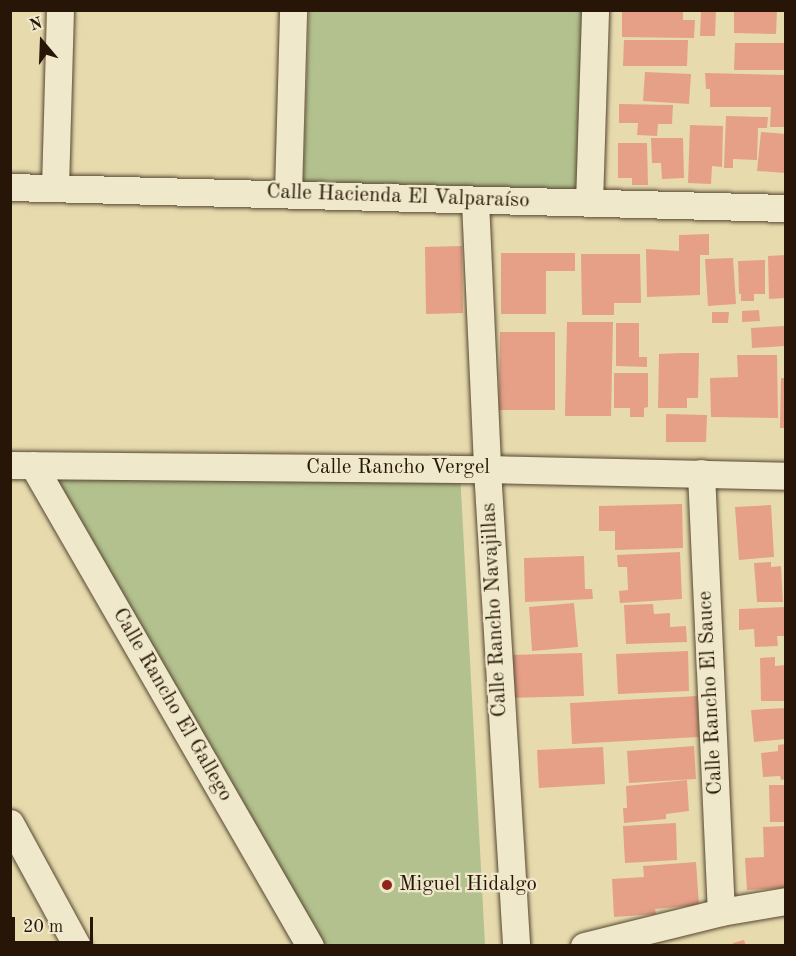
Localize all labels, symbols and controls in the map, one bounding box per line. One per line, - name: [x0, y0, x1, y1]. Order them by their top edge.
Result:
- north arrow: [12, 12, 72, 72]
- text: N: [28, 15, 45, 35]
- street label: Calle Hacienda El Valparaíso: [266, 180, 530, 214]
- street label: Calle Rancho Vergel: [306, 455, 490, 481]
- street label: Calle Rancho Navajillas: [477, 502, 513, 718]
- street label: Calle Rancho El Sauce: [693, 590, 729, 796]
- street label: Calle Rancho El Gallego: [106, 604, 238, 806]
- place label: Miguel Hidalgo: [399, 872, 537, 898]
- marker: Miguel Hidalgo: [380, 878, 394, 892]
- scale bar: [15, 905, 96, 943]
- text: 20 m: [23, 918, 63, 936]

